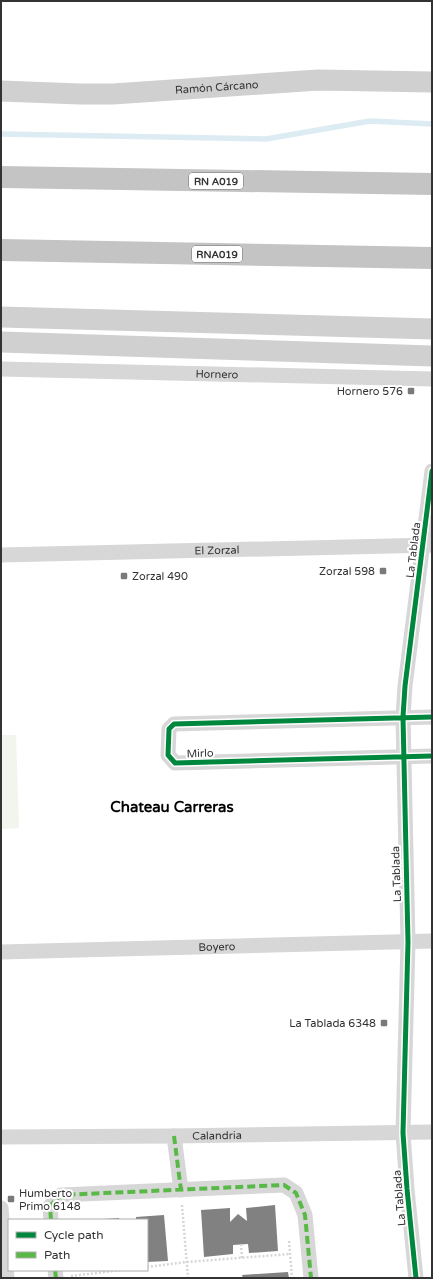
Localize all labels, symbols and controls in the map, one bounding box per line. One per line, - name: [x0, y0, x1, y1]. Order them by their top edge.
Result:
- street label: Ramón Cárcano: [174, 78, 259, 97]
- road number: RN A019: [189, 173, 243, 189]
- road number: RNA019: [192, 246, 242, 262]
- street label: Hornero: [195, 368, 239, 382]
- place label: Hornero 576: [337, 385, 403, 398]
- marker: Hornero 576: [406, 386, 416, 396]
- street label: La Tablada: [404, 521, 423, 579]
- street label: El Zorzal: [194, 543, 240, 558]
- place label: Zorzal 598: [319, 565, 375, 578]
- marker: Zorzal 598: [378, 566, 388, 576]
- place label: Zorzal 490: [132, 570, 188, 583]
- marker: Zorzal 490: [119, 571, 129, 581]
- street label: Mirlo: [186, 747, 214, 760]
- district label: Chateau Carreras: [110, 798, 234, 816]
- street label: La Tablada: [389, 846, 404, 902]
- street label: Boyero: [198, 940, 236, 954]
- place label: La Tablada 6348: [289, 1017, 376, 1030]
- marker: La Tablada 6348: [379, 1018, 389, 1028]
- street label: Calandria: [192, 1129, 242, 1143]
- street label: La Tablada: [391, 1169, 408, 1227]
- place label: Humberto Primo 6148: [19, 1187, 81, 1213]
- marker: Humberto Primo 6148: [6, 1194, 16, 1204]
- legend: [8, 1219, 148, 1271]
- text: Cycle path: [44, 1228, 103, 1242]
- text: Path: [44, 1248, 70, 1262]

